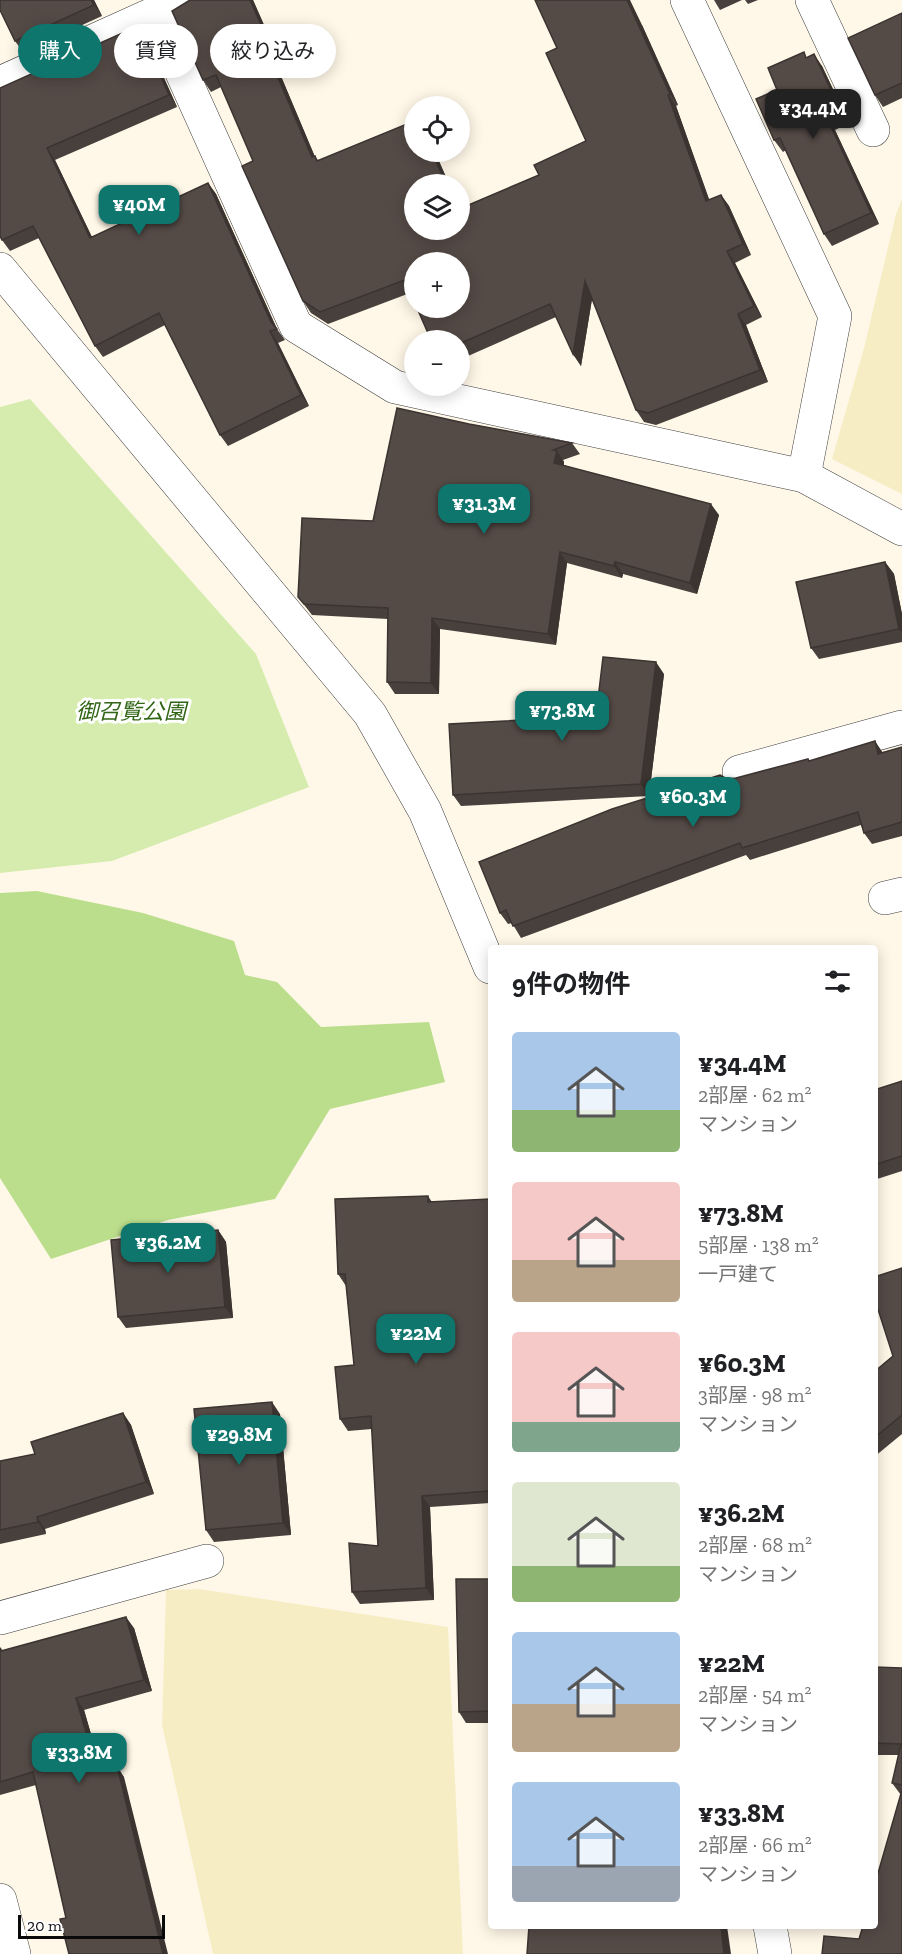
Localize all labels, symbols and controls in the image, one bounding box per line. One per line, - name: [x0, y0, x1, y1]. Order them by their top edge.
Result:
- chip: 購入: [18, 24, 102, 78]
- chip: 賃貸: [114, 24, 198, 78]
- chip: 絞り込み: [210, 24, 336, 78]
- pin: ¥34.4M: [764, 89, 862, 140]
- map controls: [404, 96, 470, 396]
- button: locate: [404, 96, 470, 162]
- text: ¥34.4M: [779, 96, 847, 120]
- button: layers: [404, 174, 470, 240]
- pin: ¥40M: [103, 185, 175, 236]
- text: ¥40M: [113, 192, 165, 216]
- button: +: [404, 252, 470, 318]
- button: −: [404, 330, 470, 396]
- pin: ¥31.3M: [435, 484, 533, 535]
- text: ¥31.3M: [452, 491, 516, 515]
- pin: ¥73.8M: [513, 691, 611, 742]
- park label: 御召覧公園: [76, 698, 189, 725]
- text: ¥73.8M: [529, 698, 595, 722]
- pin: ¥60.3M: [644, 777, 742, 828]
- text: ¥60.3M: [659, 784, 727, 808]
- icon: filters: [821, 965, 854, 998]
- text: 9件の物件: [512, 968, 630, 1000]
- text: ¥34.4M: [698, 1047, 786, 1079]
- icon: home: [560, 1056, 632, 1128]
- text: 2部屋 · 62 m²: [698, 1083, 811, 1107]
- text: マンション: [698, 1112, 798, 1136]
- text: ¥73.8M: [698, 1197, 784, 1229]
- icon: home: [560, 1206, 632, 1278]
- pin: ¥36.2M: [119, 1223, 217, 1274]
- text: ¥36.2M: [135, 1230, 201, 1254]
- text: 5部屋 · 138 m²: [698, 1233, 819, 1257]
- text: 一戸建て: [698, 1262, 778, 1286]
- pin: ¥22M: [380, 1314, 452, 1365]
- text: ¥22M: [390, 1321, 442, 1345]
- text: ¥60.3M: [698, 1347, 786, 1379]
- icon: home: [560, 1356, 632, 1428]
- text: 3部屋 · 98 m²: [698, 1383, 811, 1407]
- text: マンション: [698, 1412, 798, 1436]
- pin: ¥29.8M: [190, 1415, 288, 1466]
- text: ¥29.8M: [206, 1422, 272, 1446]
- text: ¥36.2M: [698, 1497, 785, 1529]
- icon: home: [560, 1506, 632, 1578]
- text: 2部屋 · 68 m²: [698, 1533, 812, 1557]
- text: マンション: [698, 1562, 798, 1586]
- text: ¥22M: [698, 1647, 765, 1679]
- icon: home: [560, 1656, 632, 1728]
- text: 2部屋 · 54 m²: [698, 1683, 812, 1707]
- text: マンション: [698, 1712, 798, 1736]
- pin: ¥33.8M: [30, 1733, 128, 1784]
- text: ¥33.8M: [46, 1740, 112, 1764]
- text: ¥33.8M: [698, 1797, 785, 1829]
- icon: home: [560, 1806, 632, 1878]
- text: 2部屋 · 66 m²: [698, 1833, 812, 1857]
- text: マンション: [698, 1862, 798, 1886]
- scale bar: [18, 1912, 165, 1940]
- text: 20 m: [27, 1916, 62, 1935]

